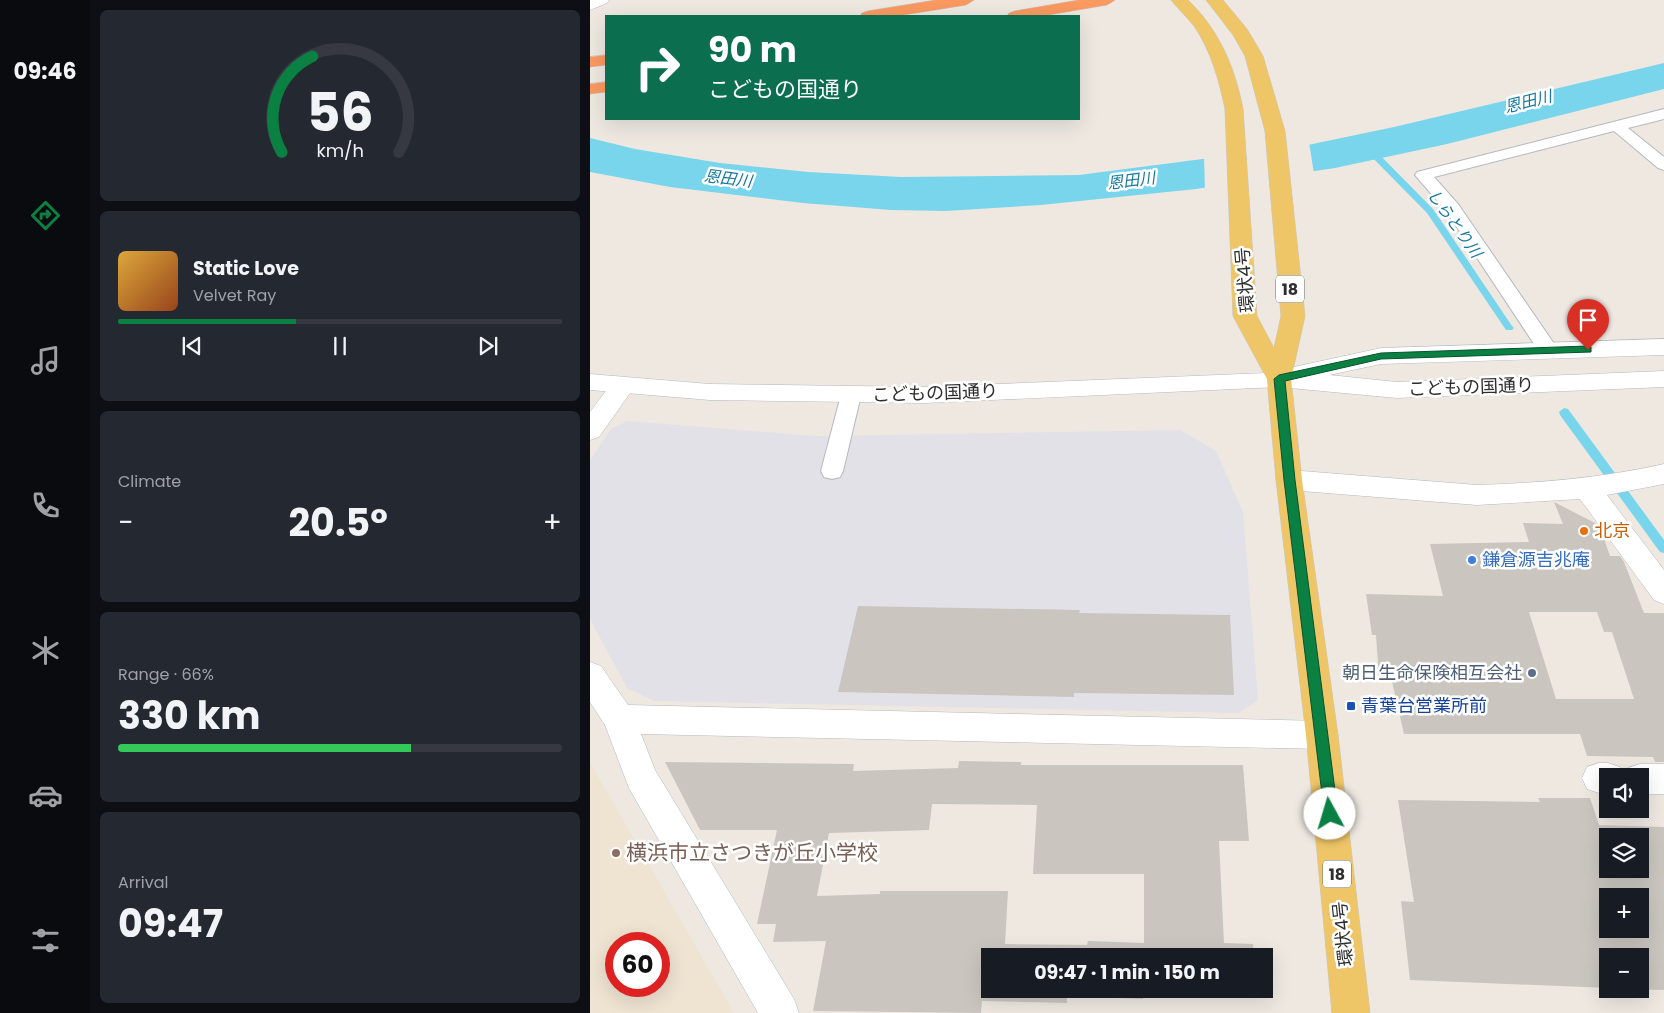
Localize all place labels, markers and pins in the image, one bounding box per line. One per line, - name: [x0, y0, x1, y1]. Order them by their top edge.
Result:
- pin: [1567, 299, 1609, 350]
- place label: 北京: [1594, 518, 1630, 543]
- marker: 北京: [1578, 525, 1590, 537]
- place label: 鎌倉源吉兆庵: [1482, 547, 1590, 572]
- marker: 鎌倉源吉兆庵: [1466, 554, 1478, 566]
- place label: 朝日生命保険相互会社: [1342, 660, 1522, 685]
- marker: 朝日生命保険相互会社: [1526, 667, 1538, 679]
- place label: 青葉台営業所前: [1361, 693, 1487, 718]
- marker: 青葉台営業所前: [1345, 700, 1357, 712]
- place label: 横浜市立さつきが丘小学校: [626, 838, 878, 867]
- marker: 横浜市立さつきが丘小学校: [610, 847, 622, 859]

